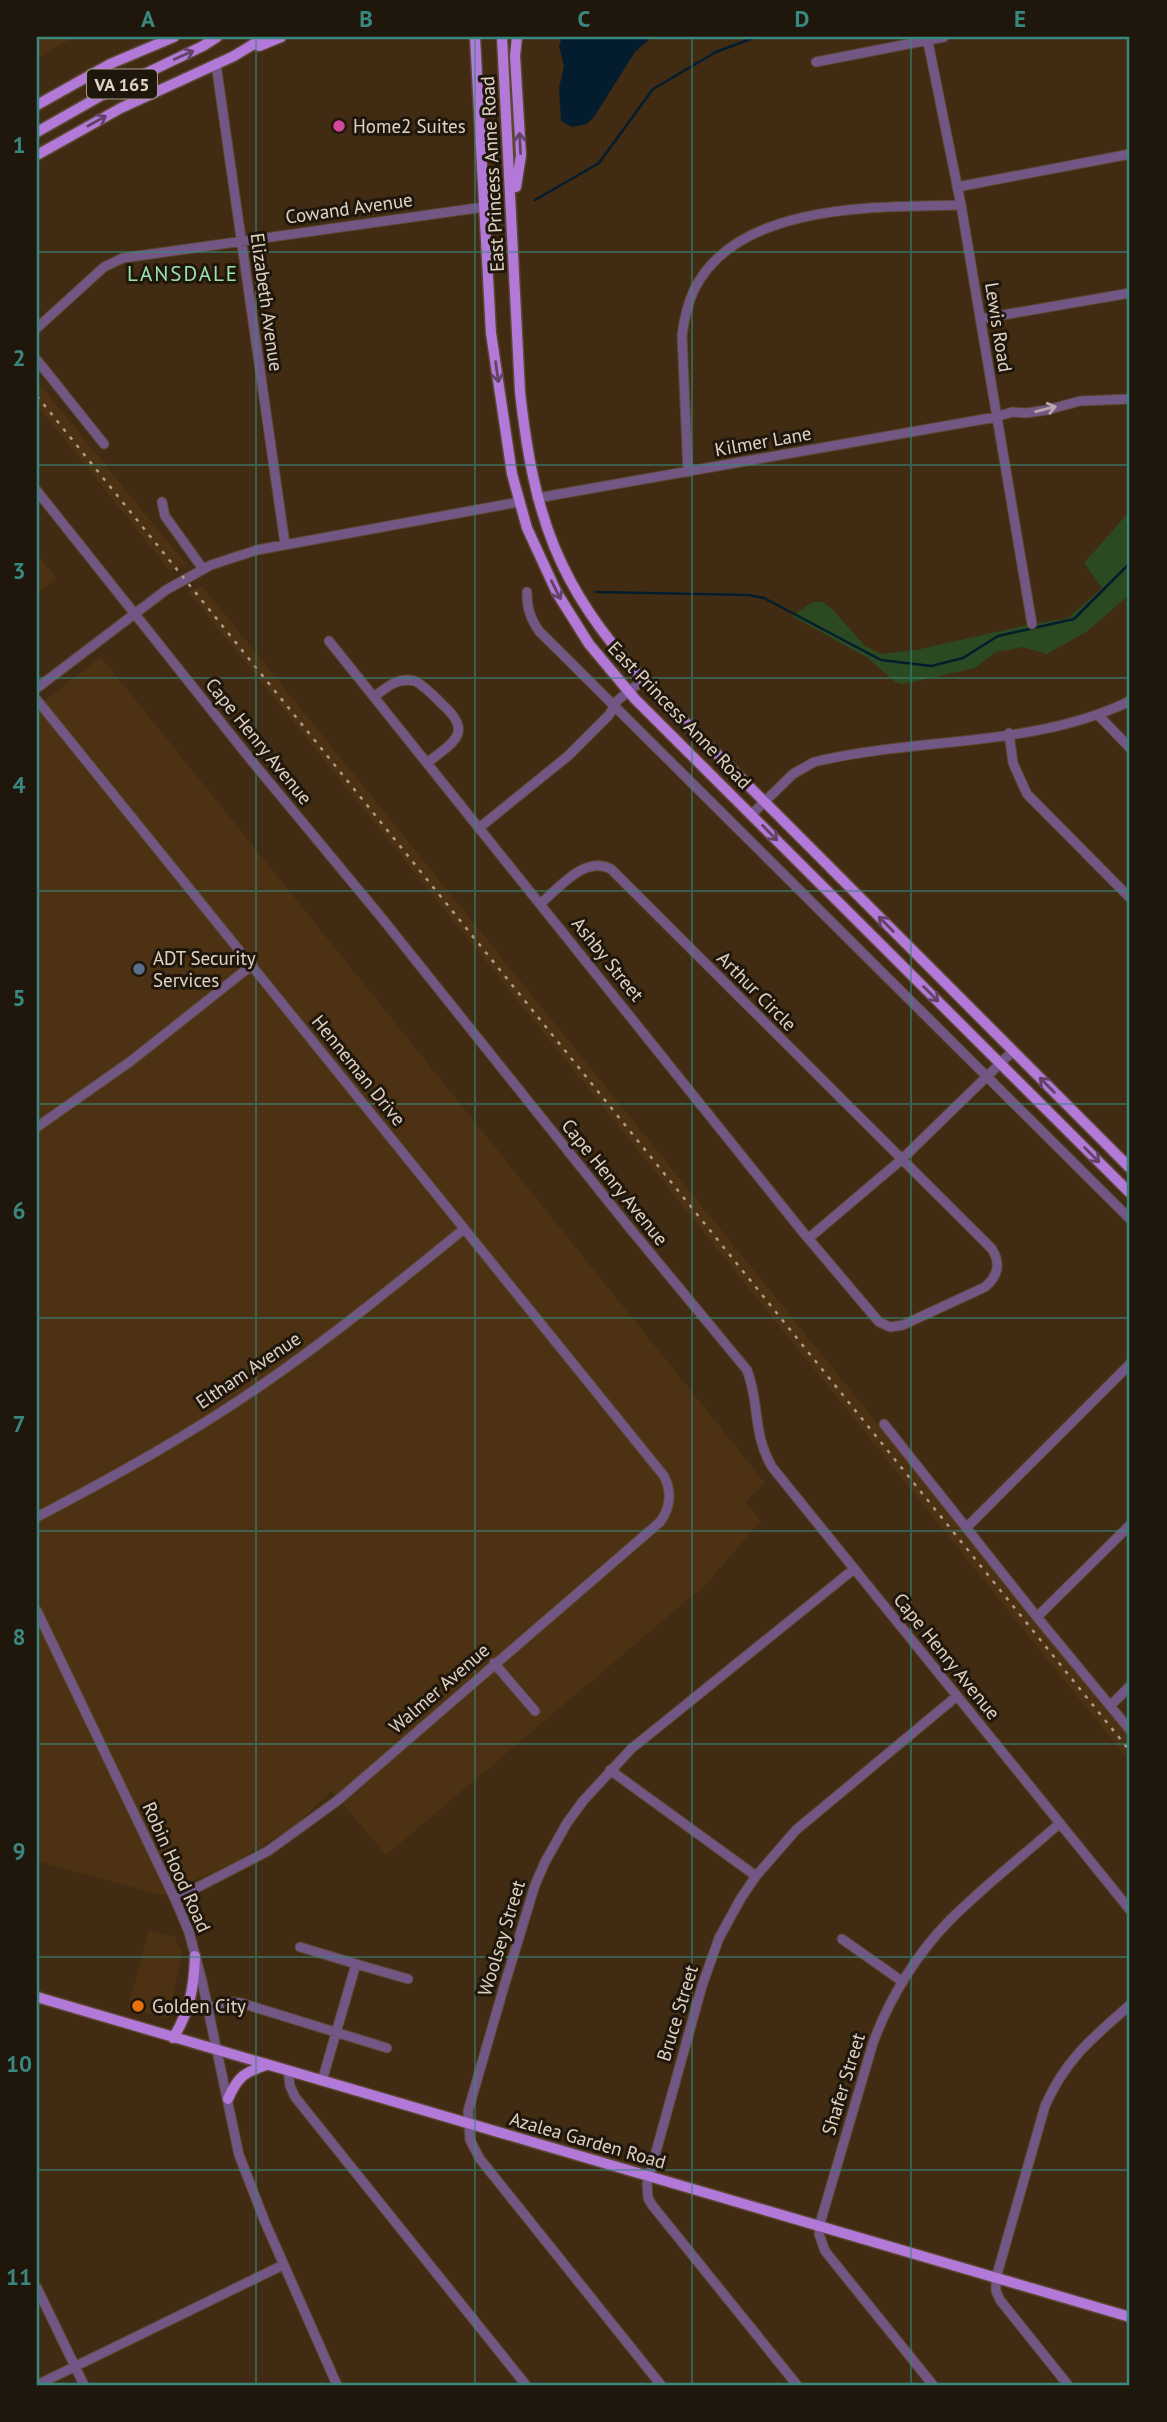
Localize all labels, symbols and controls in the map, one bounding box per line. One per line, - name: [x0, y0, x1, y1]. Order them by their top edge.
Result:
- text: A: [141, 4, 155, 33]
- text: B: [359, 4, 373, 33]
- text: C: [578, 4, 591, 33]
- text: D: [795, 4, 809, 33]
- text: E: [1014, 4, 1026, 33]
- one-way arrow: [173, 48, 194, 61]
- road number: VA 165: [87, 70, 157, 98]
- street label: East Princess Anne Road: [475, 75, 509, 273]
- one-way arrow: [86, 114, 107, 127]
- place label: Home2 Suites: [353, 114, 466, 138]
- marker: Home2 Suites: [331, 118, 347, 134]
- text: 1: [12, 130, 26, 159]
- one-way arrow: [513, 132, 526, 154]
- street label: Cowand Avenue: [284, 187, 414, 229]
- street label: Elizabeth Avenue: [245, 231, 289, 373]
- district label: LANSDALE: [127, 260, 239, 287]
- street label: Lewis Road: [980, 280, 1018, 374]
- text: 2: [12, 343, 26, 372]
- one-way arrow: [491, 360, 504, 382]
- one-way arrow: [1034, 402, 1057, 415]
- street label: Kilmer Lane: [713, 421, 813, 461]
- text: 3: [12, 556, 26, 585]
- one-way arrow: [549, 579, 563, 599]
- street label: East Princess Anne Road: [603, 636, 757, 794]
- street label: Cape Henry Avenue: [201, 673, 317, 809]
- text: 4: [12, 770, 26, 799]
- one-way arrow: [761, 825, 778, 842]
- street label: Ashby Street: [567, 912, 650, 1006]
- one-way arrow: [878, 915, 895, 932]
- place label: ADT Security Services: [153, 946, 256, 992]
- street label: Arthur Circle: [712, 946, 802, 1036]
- marker: ADT Security Services: [131, 961, 147, 977]
- text: 5: [12, 983, 26, 1012]
- one-way arrow: [922, 985, 939, 1002]
- street label: Henneman Drive: [307, 1010, 411, 1130]
- one-way arrow: [1039, 1076, 1056, 1093]
- street label: Cape Henry Avenue: [557, 1114, 673, 1250]
- one-way arrow: [1083, 1146, 1100, 1163]
- text: 6: [12, 1196, 26, 1225]
- street label: Eltham Avenue: [191, 1326, 305, 1414]
- text: 7: [12, 1409, 26, 1438]
- street label: Cape Henry Avenue: [889, 1588, 1005, 1724]
- text: 8: [12, 1622, 26, 1651]
- street label: Walmer Avenue: [384, 1638, 494, 1738]
- street label: Robin Hood Road: [138, 1798, 216, 1936]
- text: 9: [12, 1836, 26, 1865]
- street label: Woolsey Street: [472, 1877, 530, 1999]
- street label: Bruce Street: [651, 1962, 703, 2064]
- place label: Golden City: [152, 1994, 246, 2018]
- marker: Golden City: [130, 1998, 146, 2014]
- street label: Shafer Street: [816, 2030, 870, 2138]
- text: 10: [6, 2049, 32, 2078]
- street label: Azalea Garden Road: [507, 2106, 669, 2174]
- text: 11: [6, 2262, 32, 2291]

